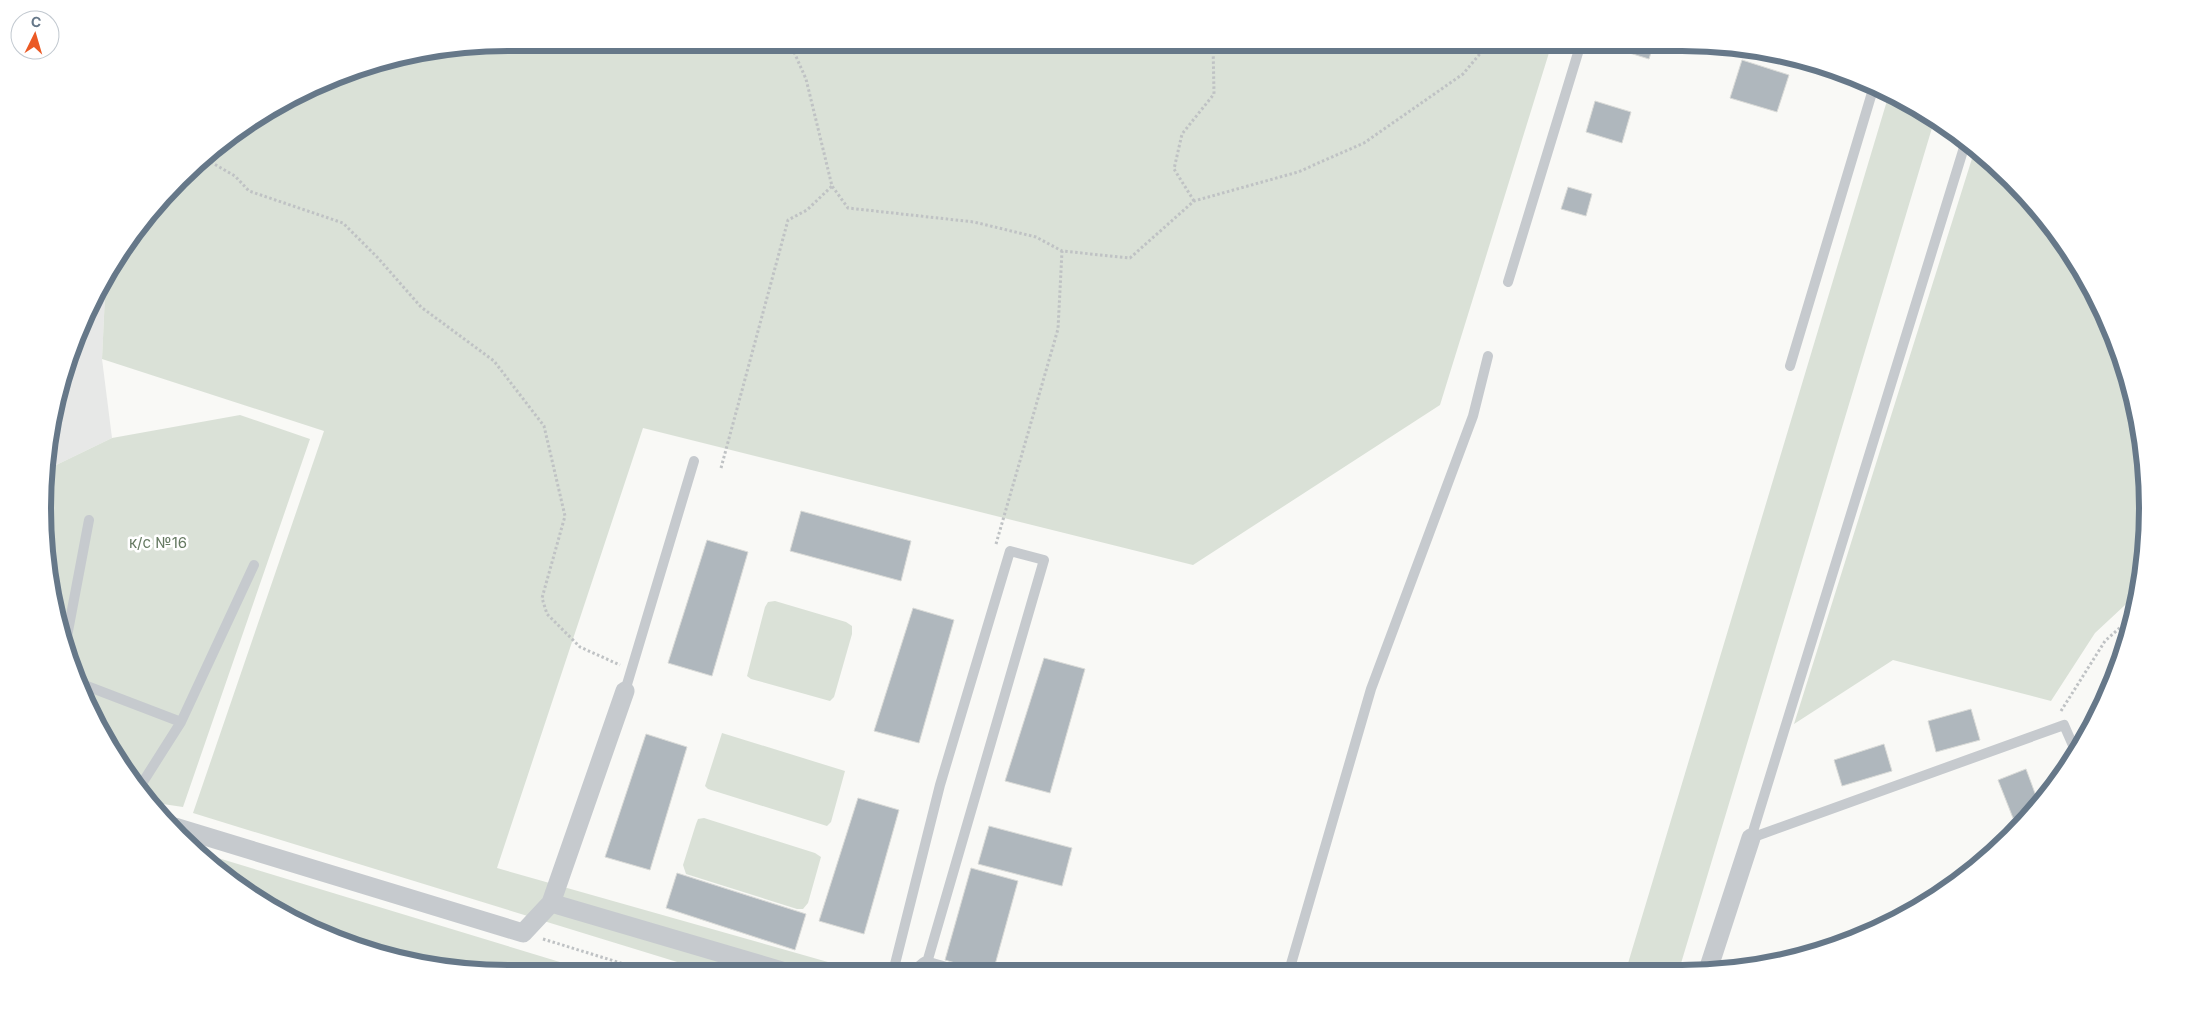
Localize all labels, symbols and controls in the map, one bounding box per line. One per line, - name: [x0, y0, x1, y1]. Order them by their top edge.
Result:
- north arrow: [10, 10, 60, 60]
- text: С: [30, 13, 42, 30]
- park label: к/с №16: [129, 533, 187, 552]

